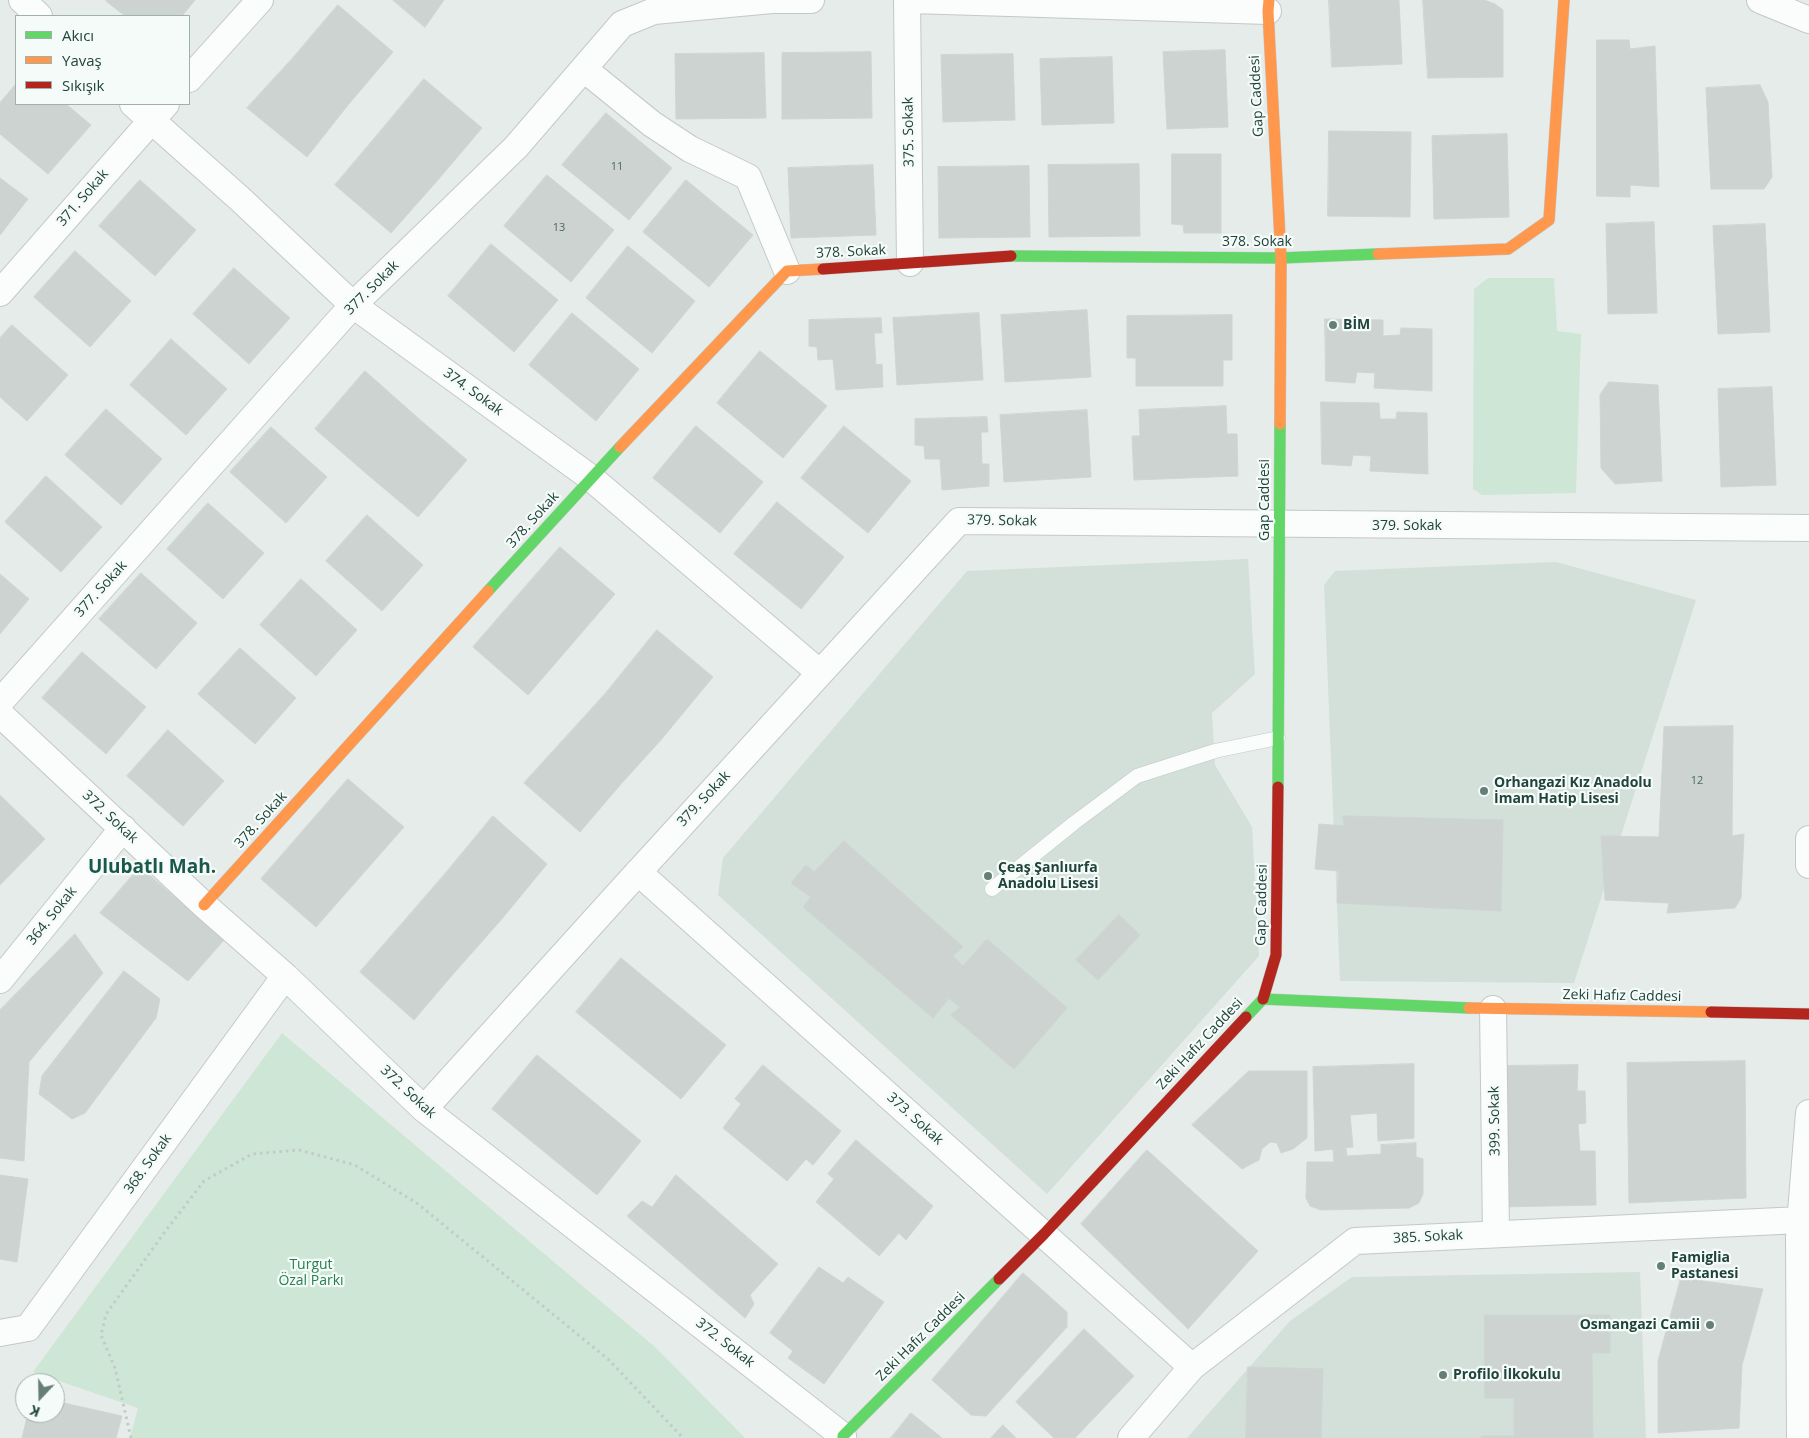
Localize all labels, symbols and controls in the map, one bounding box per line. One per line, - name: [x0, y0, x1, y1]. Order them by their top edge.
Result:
- legend: [15, 15, 190, 105]
- text: Akıcı: [62, 25, 94, 45]
- text: Yavaş: [62, 50, 102, 70]
- street label: Gap Caddesi: [1246, 55, 1268, 137]
- text: Sıkışık: [62, 75, 105, 95]
- street label: 375. Sokak: [900, 97, 918, 167]
- house number: 11: [611, 160, 623, 174]
- street label: 371. Sokak: [54, 166, 112, 230]
- house number: 13: [553, 221, 565, 235]
- street label: 378. Sokak: [1222, 234, 1292, 250]
- street label: 378. Sokak: [816, 242, 886, 262]
- street label: 377. Sokak: [341, 257, 403, 319]
- place label: BİM: [1343, 317, 1370, 333]
- marker: BİM: [1327, 319, 1339, 331]
- street label: 374. Sokak: [440, 365, 506, 419]
- street label: Gap Caddesi: [1257, 459, 1273, 541]
- street label: 378. Sokak: [503, 488, 563, 552]
- street label: 379. Sokak: [967, 512, 1037, 530]
- street label: 379. Sokak: [1372, 518, 1442, 534]
- street label: 377. Sokak: [71, 557, 131, 621]
- street label: 379. Sokak: [674, 768, 734, 830]
- house number: 12: [1691, 774, 1703, 788]
- place label: Orhangazi Kız Anadolu İmam Hatip Lisesi: [1494, 775, 1652, 808]
- marker: Orhangazi Kız Anadolu İmam Hatip Lisesi: [1478, 785, 1490, 797]
- street label: 372. Sokak: [79, 787, 141, 847]
- street label: 378. Sokak: [231, 788, 291, 852]
- district label: Ulubatlı Mah.: [88, 857, 216, 879]
- place label: Çeaş Şanlıurfa Anadolu Lisesi: [998, 860, 1099, 892]
- street label: Gap Caddesi: [1253, 864, 1271, 946]
- marker: Çeaş Şanlıurfa Anadolu Lisesi: [982, 870, 994, 882]
- street label: 364. Sokak: [23, 884, 81, 948]
- street label: Zeki Hafız Caddesi: [1562, 987, 1682, 1005]
- street label: Zeki Hafız Caddesi: [1153, 995, 1247, 1093]
- street label: 372. Sokak: [377, 1062, 439, 1122]
- street label: 399. Sokak: [1486, 1086, 1504, 1156]
- street label: 373. Sokak: [883, 1089, 947, 1149]
- street label: 368. Sokak: [121, 1131, 175, 1197]
- street label: 385. Sokak: [1393, 1227, 1463, 1247]
- place label: Famiglia Pastanesi: [1671, 1250, 1738, 1282]
- park label: Turgut Özal Parkı: [278, 1257, 344, 1290]
- marker: Famiglia Pastanesi: [1655, 1260, 1667, 1272]
- street label: Zeki Hafız Caddesi: [873, 1289, 969, 1385]
- street label: 372. Sokak: [692, 1315, 758, 1371]
- place label: Osmangazi Camii: [1580, 1317, 1700, 1333]
- marker: Osmangazi Camii: [1704, 1319, 1716, 1331]
- place label: Profilo İlkokulu: [1453, 1367, 1561, 1383]
- marker: Profilo İlkokulu: [1437, 1369, 1449, 1381]
- north arrow: [15, 1373, 65, 1423]
- text: K: [27, 1401, 43, 1422]

